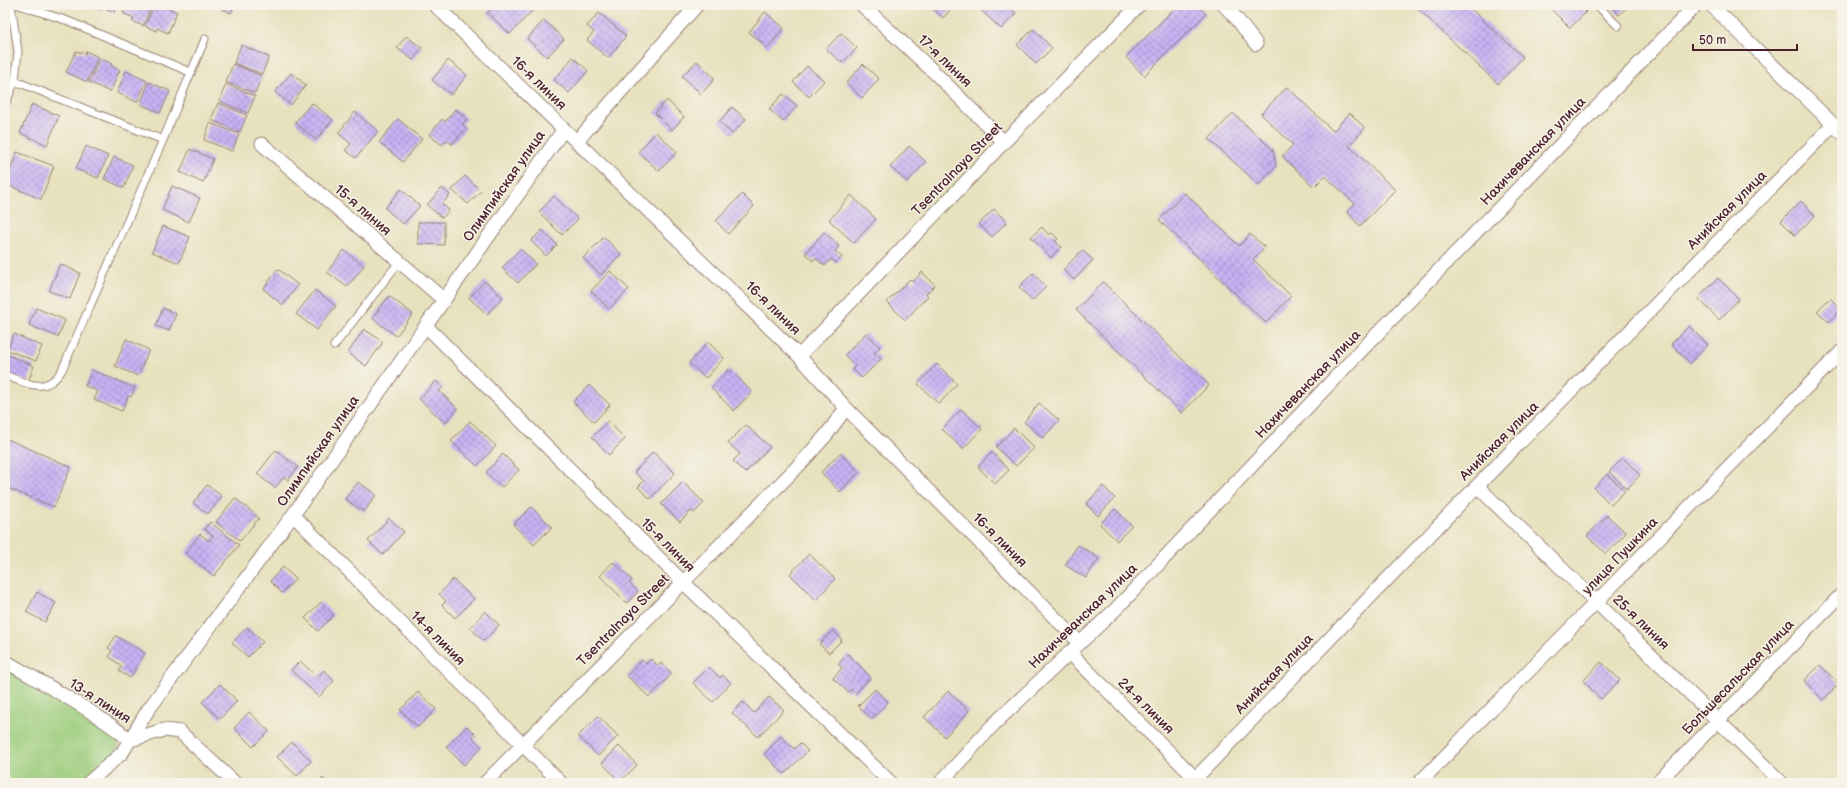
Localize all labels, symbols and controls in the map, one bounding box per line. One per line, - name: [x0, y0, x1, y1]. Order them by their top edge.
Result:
- scale bar: [1693, 26, 1797, 52]
- street label: 17-я линия: [915, 31, 976, 91]
- text: 50 m: [1699, 33, 1726, 48]
- street label: 16-я линия: [508, 53, 570, 114]
- street label: Нахичеванская улица: [1477, 93, 1590, 209]
- street label: Tsentralnaya Street: [908, 118, 1006, 219]
- street label: Олимпийская улица: [459, 127, 549, 245]
- street label: Анийская улица: [1683, 166, 1771, 254]
- street label: 15-я линия: [331, 181, 395, 239]
- street label: 16-я линия: [742, 278, 804, 339]
- street label: Нахичеванская улица: [1252, 326, 1365, 442]
- street label: Олимпийская улица: [273, 392, 363, 510]
- street label: Анийская улица: [1455, 397, 1543, 485]
- street label: 16-я линия: [969, 509, 1031, 571]
- street label: улица Пушкина: [1579, 513, 1662, 598]
- street label: 15-я линия: [637, 514, 699, 576]
- street label: Нахичеванская улица: [1025, 559, 1141, 672]
- street label: Tsentralnaya Street: [573, 570, 673, 670]
- street label: 25-я линия: [1609, 591, 1673, 653]
- street label: 14-я линия: [407, 607, 469, 669]
- street label: Большесальская улица: [1679, 616, 1798, 738]
- street label: Анийская улица: [1231, 630, 1317, 718]
- street label: 24-я линия: [1114, 674, 1178, 738]
- street label: 13-я линия: [66, 675, 134, 727]

